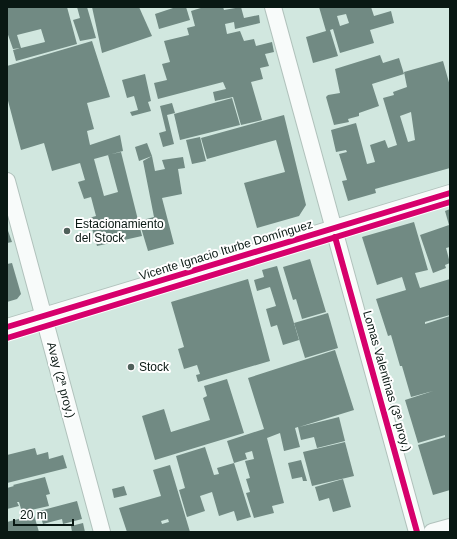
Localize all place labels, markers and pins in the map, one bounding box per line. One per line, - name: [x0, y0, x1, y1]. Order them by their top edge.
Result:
- place label: Estacionamiento del Stock: [75, 217, 164, 245]
- marker: Estacionamiento del Stock: [62, 226, 72, 236]
- place label: Stock: [139, 360, 170, 374]
- marker: Stock: [126, 362, 136, 372]

